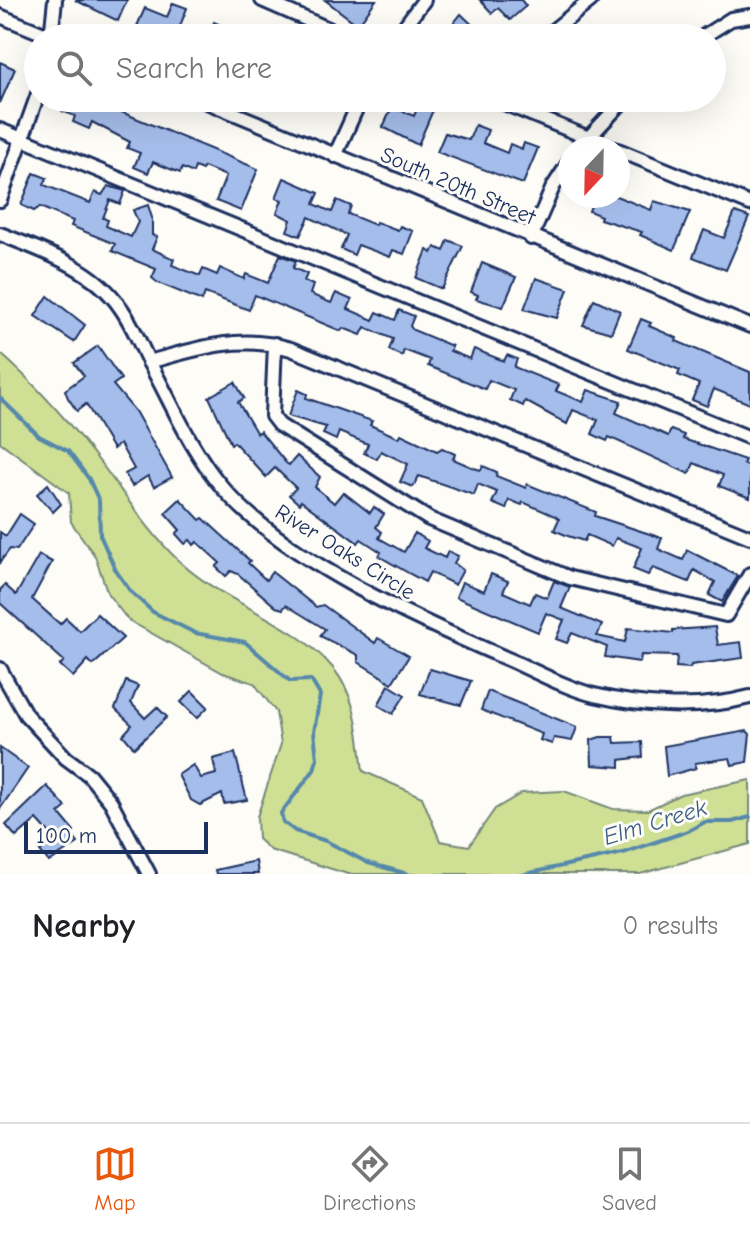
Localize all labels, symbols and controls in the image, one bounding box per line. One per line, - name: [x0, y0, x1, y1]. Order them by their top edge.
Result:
- search box: [24, 24, 726, 112]
- icon: search: [52, 46, 96, 90]
- text: Search here: [116, 51, 272, 86]
- north arrow: [558, 136, 630, 208]
- street label: South 20th Street: [377, 142, 540, 231]
- street label: River Oaks Circle: [270, 499, 420, 605]
- water label: Elm Creek: [600, 793, 711, 851]
- scale bar: [24, 818, 208, 854]
- text: 100 m: [36, 823, 97, 849]
- text: Nearby: [32, 906, 135, 946]
- text: 0 results: [623, 911, 718, 941]
- tab: Map: [93, 1142, 137, 1216]
- tab: Directions: [323, 1142, 416, 1216]
- tab: Saved: [602, 1142, 657, 1216]

